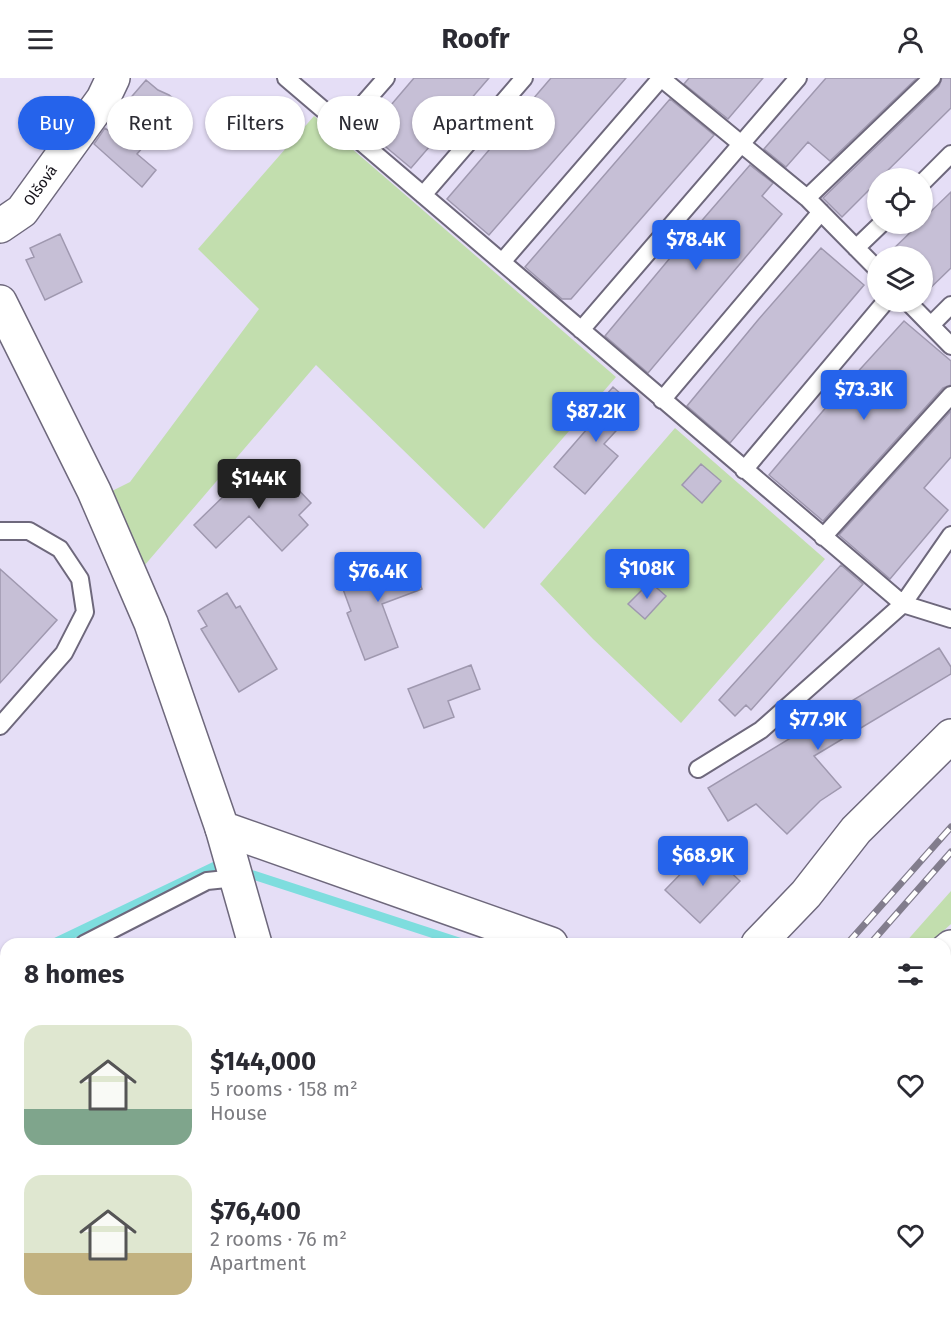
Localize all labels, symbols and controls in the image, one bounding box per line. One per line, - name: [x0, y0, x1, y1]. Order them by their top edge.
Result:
- icon: menu: [24, 23, 57, 56]
- text: Roofr: [441, 23, 510, 55]
- icon: person: [894, 23, 927, 56]
- chip: Buy: [18, 96, 95, 150]
- chip: Rent: [107, 96, 193, 150]
- chip: Filters: [205, 96, 305, 150]
- chip: New: [317, 96, 400, 150]
- chip: Apartment: [412, 96, 555, 150]
- street label: Olšová: [20, 162, 61, 209]
- map controls: [867, 168, 933, 312]
- button: locate: [867, 168, 933, 234]
- pin: $78.4K: [647, 220, 745, 271]
- text: $78.4K: [666, 227, 726, 251]
- button: layers: [867, 246, 933, 312]
- pin: $73.3K: [815, 370, 913, 421]
- text: $73.3K: [835, 377, 893, 401]
- pin: $87.2K: [547, 392, 645, 443]
- text: $87.2K: [566, 399, 626, 423]
- pin: $144K: [217, 459, 301, 510]
- text: $144K: [232, 466, 286, 490]
- pin: $108K: [605, 549, 689, 600]
- pin: $76.4K: [329, 552, 427, 603]
- text: $108K: [619, 556, 675, 580]
- text: $76.4K: [348, 559, 408, 583]
- pin: $77.9K: [769, 700, 867, 751]
- text: $77.9K: [789, 707, 847, 731]
- pin: $68.9K: [654, 836, 752, 887]
- text: $68.9K: [672, 843, 734, 867]
- icon: filters: [894, 958, 927, 991]
- text: 8 homes: [24, 959, 124, 990]
- text: $144,000: [210, 1046, 316, 1077]
- icon: home: [72, 1049, 144, 1121]
- icon: heart: [894, 1069, 927, 1102]
- text: 5 rooms · 158 m²: [210, 1077, 358, 1101]
- text: House: [210, 1101, 267, 1125]
- text: $76,400: [210, 1196, 301, 1227]
- icon: home: [72, 1199, 144, 1271]
- icon: heart: [894, 1219, 927, 1252]
- text: 2 rooms · 76 m²: [210, 1227, 347, 1251]
- text: Apartment: [210, 1251, 306, 1275]

